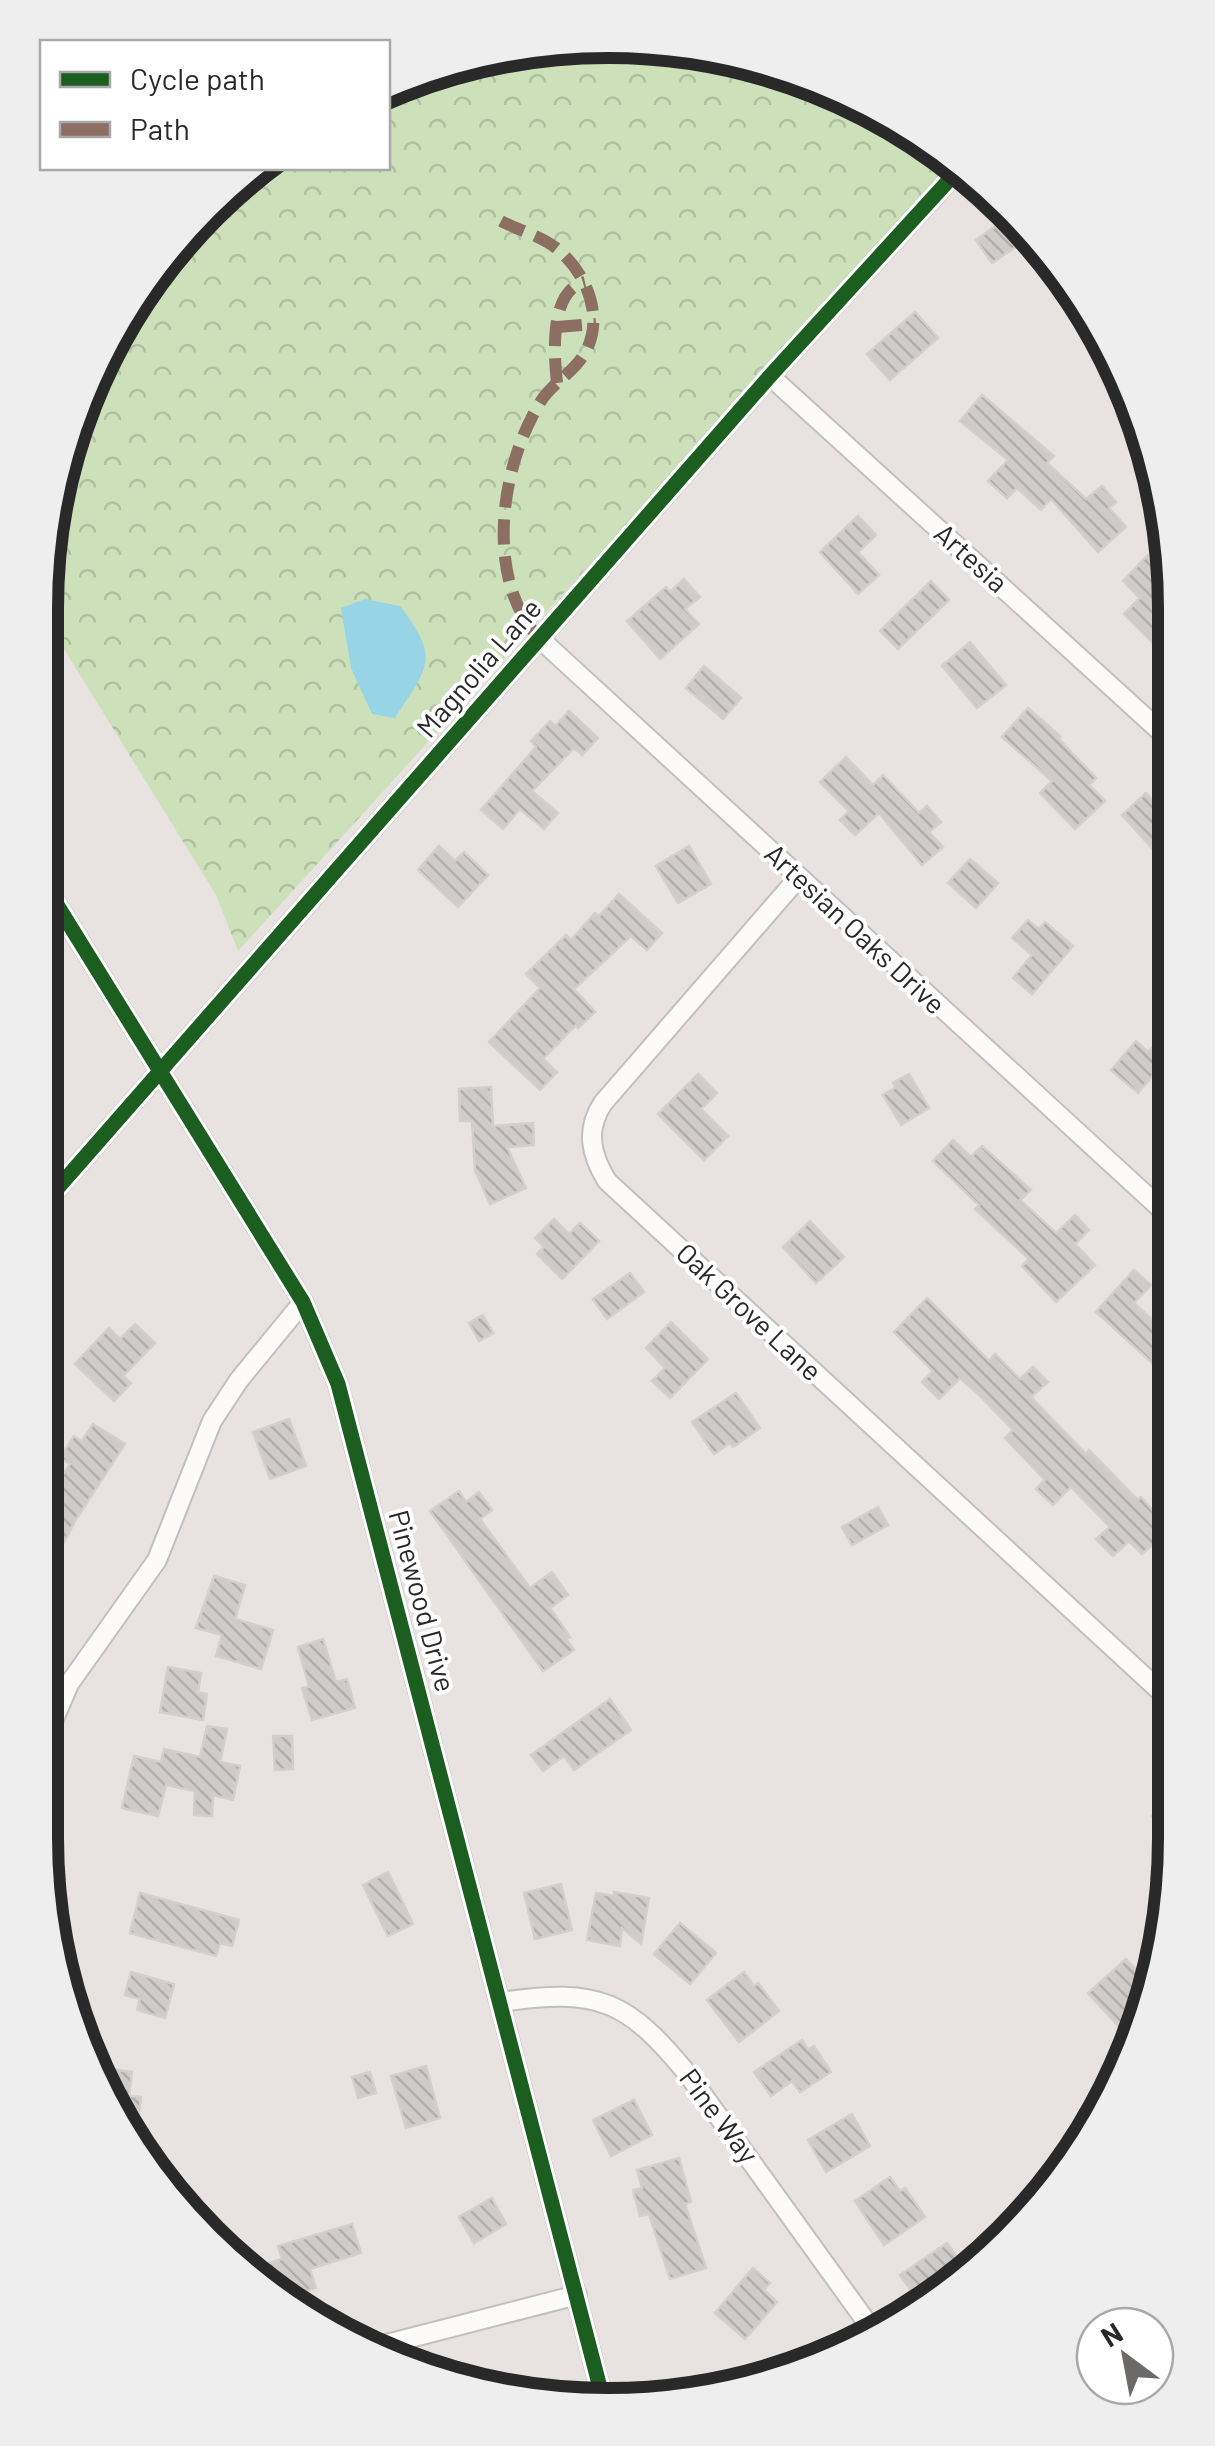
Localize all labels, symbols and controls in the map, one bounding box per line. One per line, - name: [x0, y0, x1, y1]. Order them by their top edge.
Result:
- legend: [40, 40, 390, 170]
- text: Cycle path: [130, 60, 265, 96]
- text: Path: [130, 110, 190, 146]
- street label: Artesia: [928, 516, 1015, 599]
- street label: Magnolia Lane: [409, 591, 548, 744]
- street label: Artesian Oaks Drive: [758, 836, 953, 1021]
- street label: Oak Grove Lane: [670, 1235, 829, 1387]
- street label: Pinewood Drive: [382, 1506, 464, 1695]
- street label: Pine Way: [673, 2061, 766, 2169]
- north arrow: [1075, 2306, 1175, 2406]
- text: N: [1094, 2315, 1128, 2353]

